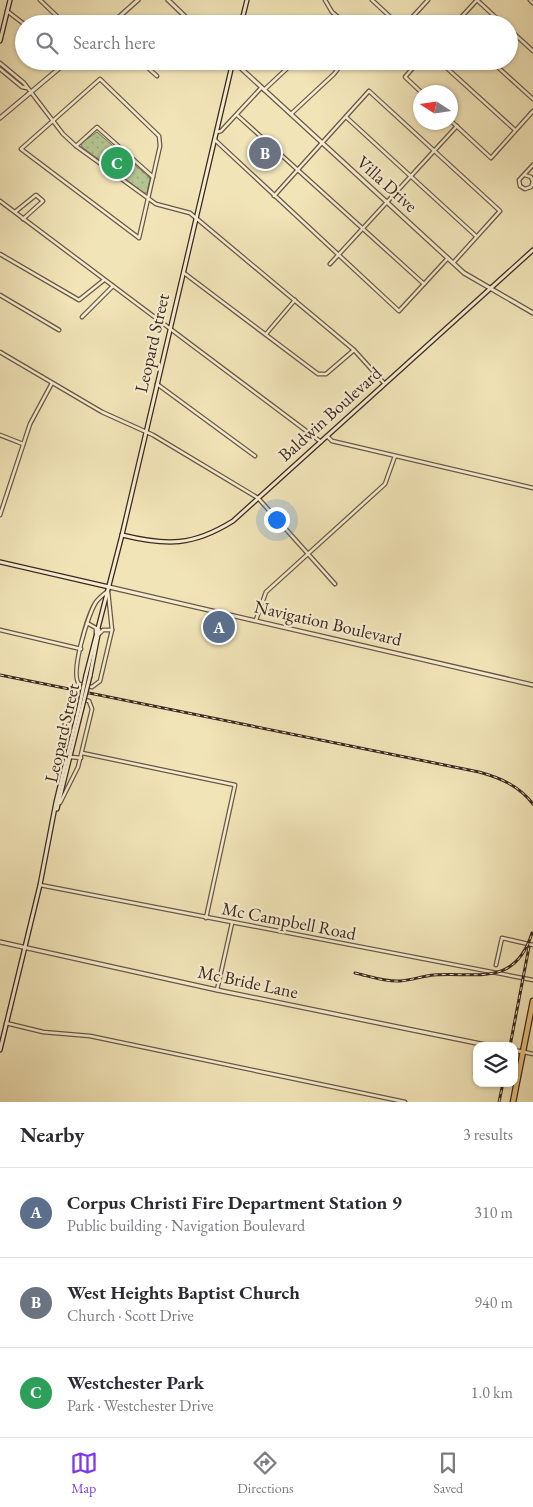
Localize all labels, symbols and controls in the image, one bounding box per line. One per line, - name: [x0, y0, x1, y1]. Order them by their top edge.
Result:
- search box: [15, 15, 518, 70]
- icon: search: [33, 29, 61, 57]
- text: Search here: [73, 30, 155, 55]
- north arrow: [413, 85, 458, 130]
- pin: B: [249, 134, 281, 172]
- pin: C: [101, 144, 133, 182]
- street label: Villa Drive: [352, 150, 423, 217]
- street label: Leopard Street: [129, 291, 174, 395]
- street label: Baldwin Boulevard: [273, 361, 387, 466]
- your location: [264, 507, 290, 533]
- street label: Navigation Boulevard: [252, 594, 405, 651]
- pin: A: [203, 608, 235, 646]
- street label: Leopard Street: [39, 681, 84, 785]
- street label: Mc Campbell Road: [220, 896, 359, 945]
- street label: Mc Bride Lane: [196, 960, 300, 1003]
- map controls: [473, 1042, 518, 1087]
- button: layers: [473, 1042, 518, 1087]
- text: Nearby: [20, 1121, 84, 1148]
- text: 3 results: [463, 1124, 513, 1145]
- text: Corpus Christi Fire Department Station 9: [67, 1190, 402, 1215]
- text: A: [30, 1202, 42, 1223]
- text: 310 m: [474, 1202, 513, 1223]
- text: Public building · Navigation Boulevard: [67, 1215, 305, 1236]
- text: West Heights Baptist Church: [67, 1280, 300, 1305]
- text: B: [31, 1292, 41, 1313]
- text: 940 m: [474, 1292, 513, 1313]
- text: Church · Scott Drive: [67, 1305, 194, 1326]
- text: Westchester Park: [67, 1370, 204, 1395]
- text: C: [30, 1382, 42, 1403]
- text: 1.0 km: [471, 1382, 513, 1403]
- text: Park · Westchester Drive: [67, 1395, 214, 1416]
- tab: Map: [70, 1449, 98, 1497]
- tab: Directions: [237, 1449, 294, 1497]
- tab: Saved: [433, 1449, 463, 1497]

